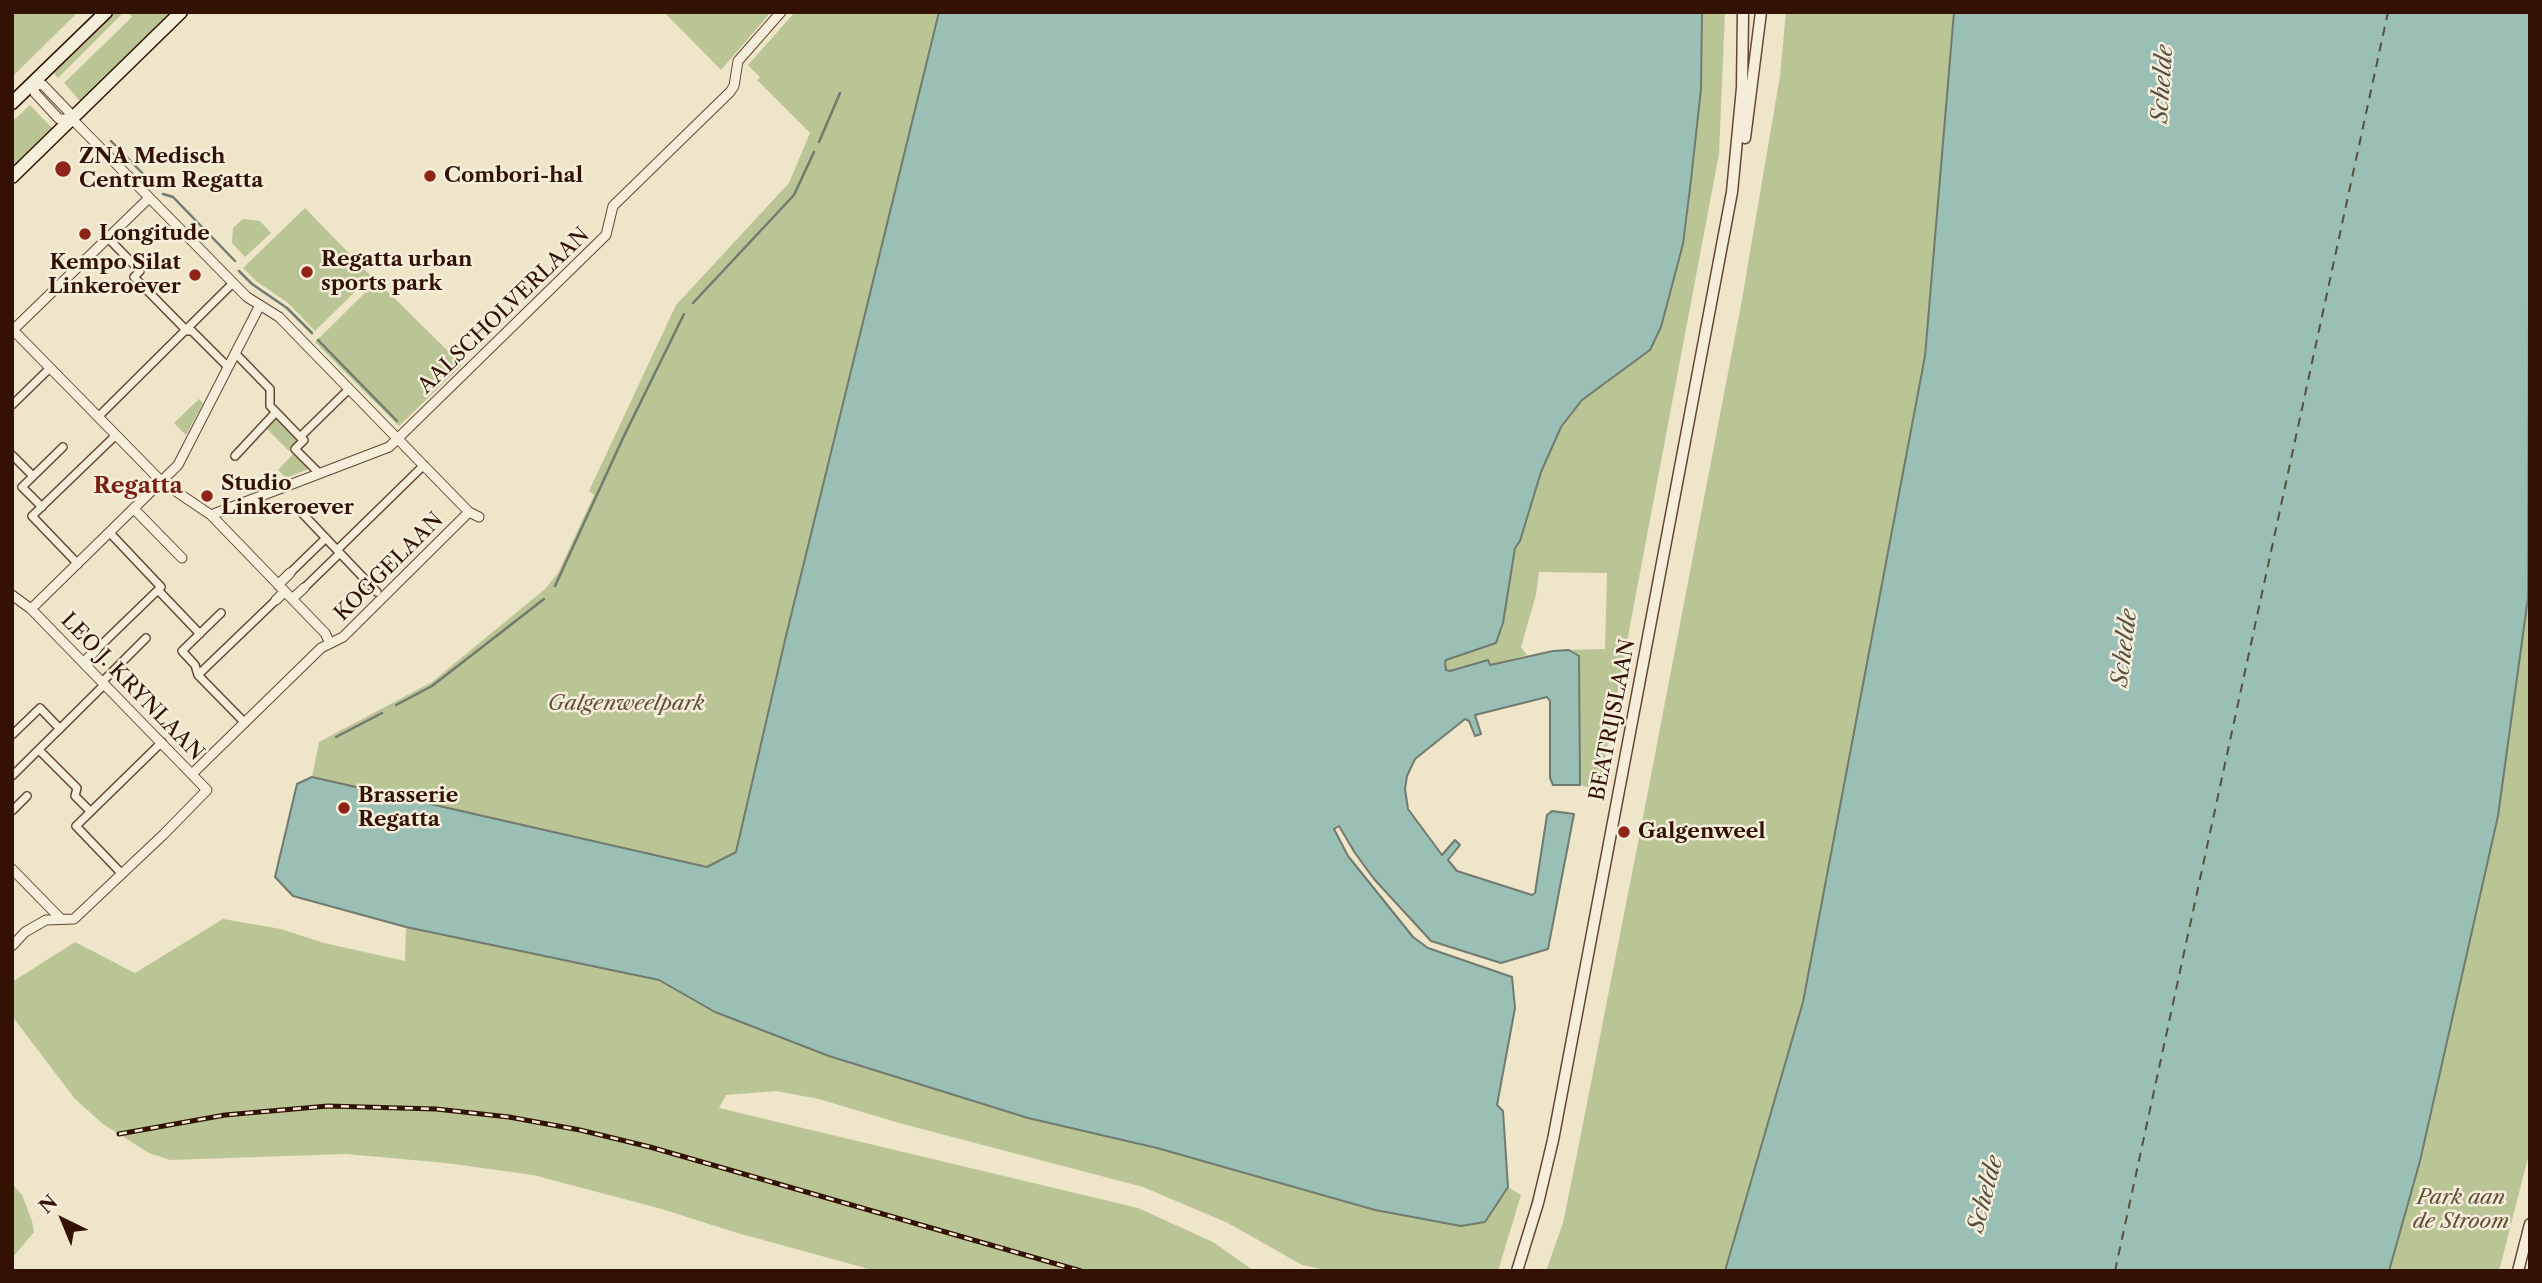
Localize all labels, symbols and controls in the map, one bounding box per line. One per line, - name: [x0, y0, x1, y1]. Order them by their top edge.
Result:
- water label: Schelde: [2147, 44, 2179, 124]
- place label: ZNA Medisch Centrum Regatta: [79, 144, 263, 194]
- marker: ZNA Medisch Centrum Regatta: [53, 159, 73, 179]
- place label: Combori-hal: [444, 163, 583, 189]
- marker: Combori-hal: [422, 168, 438, 184]
- place label: Longitude: [99, 221, 210, 247]
- street label: AALSCHOLVERLAAN: [413, 223, 595, 399]
- marker: Longitude: [77, 226, 93, 242]
- place label: Regatta urban sports park: [321, 247, 472, 297]
- place label: Kempo Silat Linkeroever: [48, 250, 181, 300]
- marker: Regatta urban sports park: [299, 264, 315, 280]
- marker: Kempo Silat Linkeroever: [187, 267, 203, 283]
- place label: Studio Linkeroever: [221, 471, 354, 521]
- district label: Regatta: [93, 472, 183, 500]
- marker: Studio Linkeroever: [199, 488, 215, 504]
- street label: KOGGELAAN: [329, 507, 449, 627]
- street label: LEO J. KRYNLAAN: [55, 608, 209, 766]
- water label: Schelde: [2107, 608, 2143, 688]
- street label: BEATRIJSLAAN: [1585, 637, 1641, 803]
- park label: Galgenweelpark: [548, 691, 704, 717]
- place label: Brasserie Regatta: [358, 783, 458, 833]
- marker: Brasserie Regatta: [336, 800, 352, 816]
- place label: Galgenweel: [1638, 819, 1766, 845]
- marker: Galgenweel: [1616, 824, 1632, 840]
- water label: Schelde: [1963, 1153, 2009, 1235]
- north arrow: [28, 1185, 98, 1255]
- park label: Park aan de Stroom: [2413, 1185, 2509, 1235]
- text: N: [34, 1190, 62, 1218]

